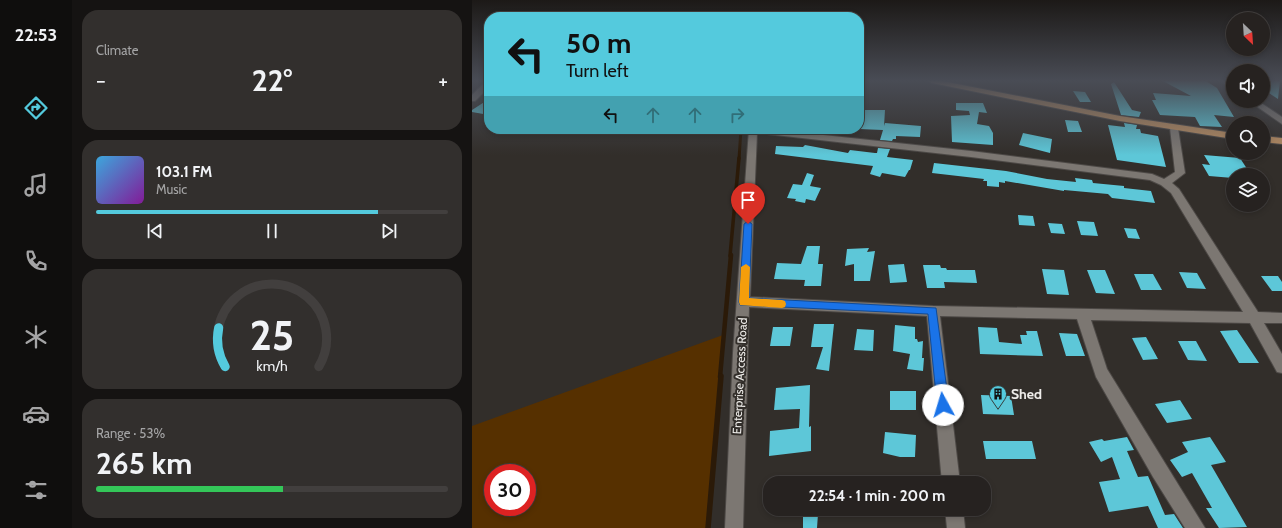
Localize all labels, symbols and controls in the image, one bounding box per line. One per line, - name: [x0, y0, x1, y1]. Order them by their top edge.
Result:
- north arrow: [1226, 12, 1270, 56]
- map controls: [1226, 12, 1270, 212]
- text: 22:53: [15, 24, 57, 46]
- text: 50 m: [566, 26, 631, 60]
- icon: left: [500, 28, 552, 80]
- text: Climate: [96, 42, 138, 58]
- text: Turn left: [566, 60, 629, 82]
- text: 22°: [252, 62, 292, 99]
- button: sound: [1226, 64, 1270, 108]
- text: −: [96, 67, 106, 94]
- text: +: [438, 67, 448, 94]
- icon: directions: [22, 94, 50, 122]
- icon: left: [600, 104, 622, 126]
- icon: ahead: [642, 104, 664, 126]
- icon: ahead: [684, 104, 706, 126]
- icon: right: [726, 104, 748, 126]
- button: search: [1226, 116, 1270, 160]
- text: 103.1 FM: [156, 163, 212, 181]
- button: layers: [1226, 168, 1270, 212]
- icon: music: [22, 171, 50, 199]
- text: Music: [156, 181, 187, 197]
- pin: [731, 183, 765, 224]
- icon: arrive: [737, 189, 759, 211]
- icon: previous: [144, 220, 166, 242]
- icon: pause: [261, 220, 283, 242]
- icon: next: [378, 220, 400, 242]
- icon: phone: [22, 247, 50, 275]
- text: 25: [250, 310, 294, 360]
- street label: Enterprise Access Road: [729, 317, 750, 435]
- icon: climate: [22, 323, 50, 351]
- text: km/h: [256, 356, 288, 374]
- position arrow: [922, 384, 964, 426]
- building icon: Shed: [988, 384, 1008, 409]
- place label: Shed: [1011, 385, 1042, 403]
- icon: car: [22, 400, 50, 428]
- text: Range · 53%: [96, 425, 165, 441]
- text: 265 km: [96, 445, 192, 482]
- speed limit sign: 30: [484, 464, 536, 516]
- icon: filters: [22, 476, 50, 504]
- text: 22:54 · 1 min · 200 m: [809, 487, 945, 505]

